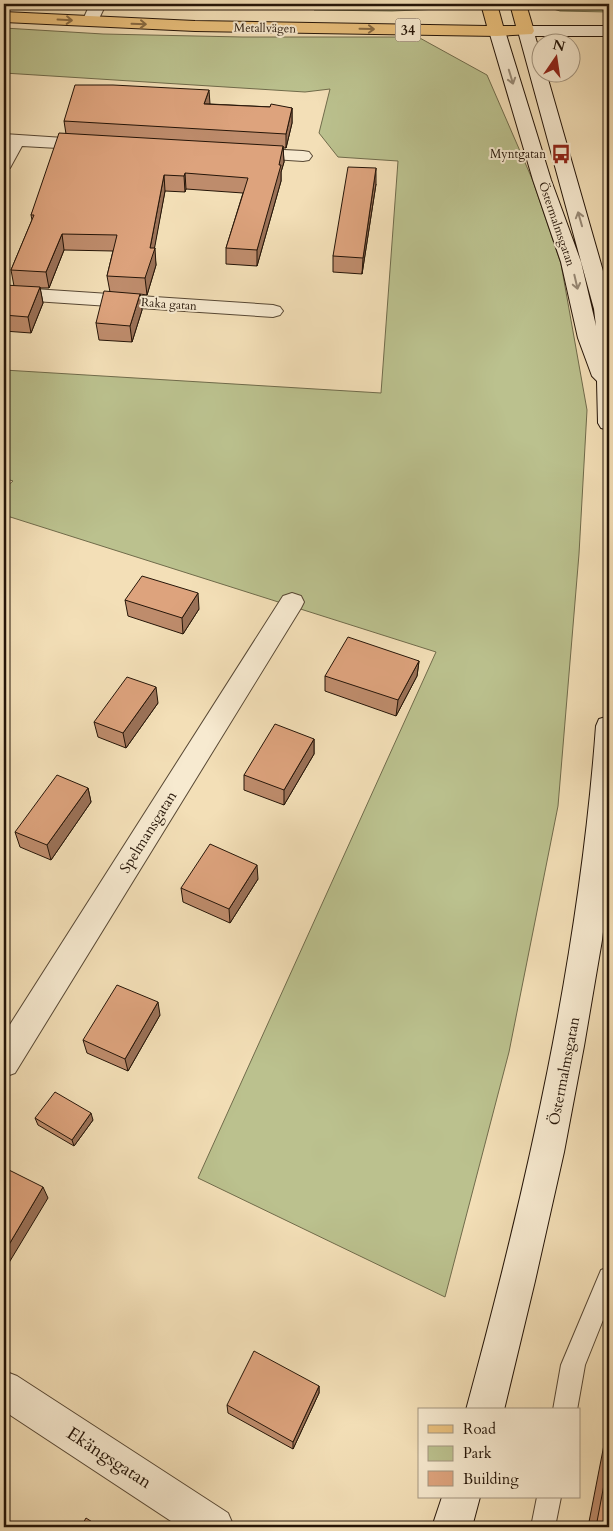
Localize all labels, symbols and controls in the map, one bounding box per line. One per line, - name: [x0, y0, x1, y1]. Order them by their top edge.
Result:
- one-way arrow: [56, 16, 72, 25]
- road number: 34: [396, 18, 420, 42]
- one-way arrow: [130, 19, 147, 29]
- street label: Metallvägen: [234, 19, 296, 37]
- one-way arrow: [359, 25, 375, 34]
- north arrow: [530, 32, 580, 82]
- text: N: [551, 35, 567, 56]
- one-way arrow: [507, 69, 517, 85]
- bus stop icon: Myntgatan: [550, 143, 572, 165]
- place label: Myntgatan: [490, 146, 546, 162]
- street label: Östermalmsgatan: [535, 180, 579, 268]
- one-way arrow: [575, 211, 585, 227]
- one-way arrow: [572, 274, 581, 290]
- street label: Raka gatan: [140, 294, 198, 314]
- street label: Spelmansgatan: [115, 787, 181, 877]
- street label: Östermalmsgatan: [544, 1014, 584, 1127]
- legend: [418, 1408, 580, 1498]
- text: Road: [463, 1419, 496, 1439]
- street label: Ekängsgatan: [62, 1421, 157, 1495]
- text: Park: [463, 1443, 492, 1463]
- text: Building: [463, 1469, 519, 1489]

